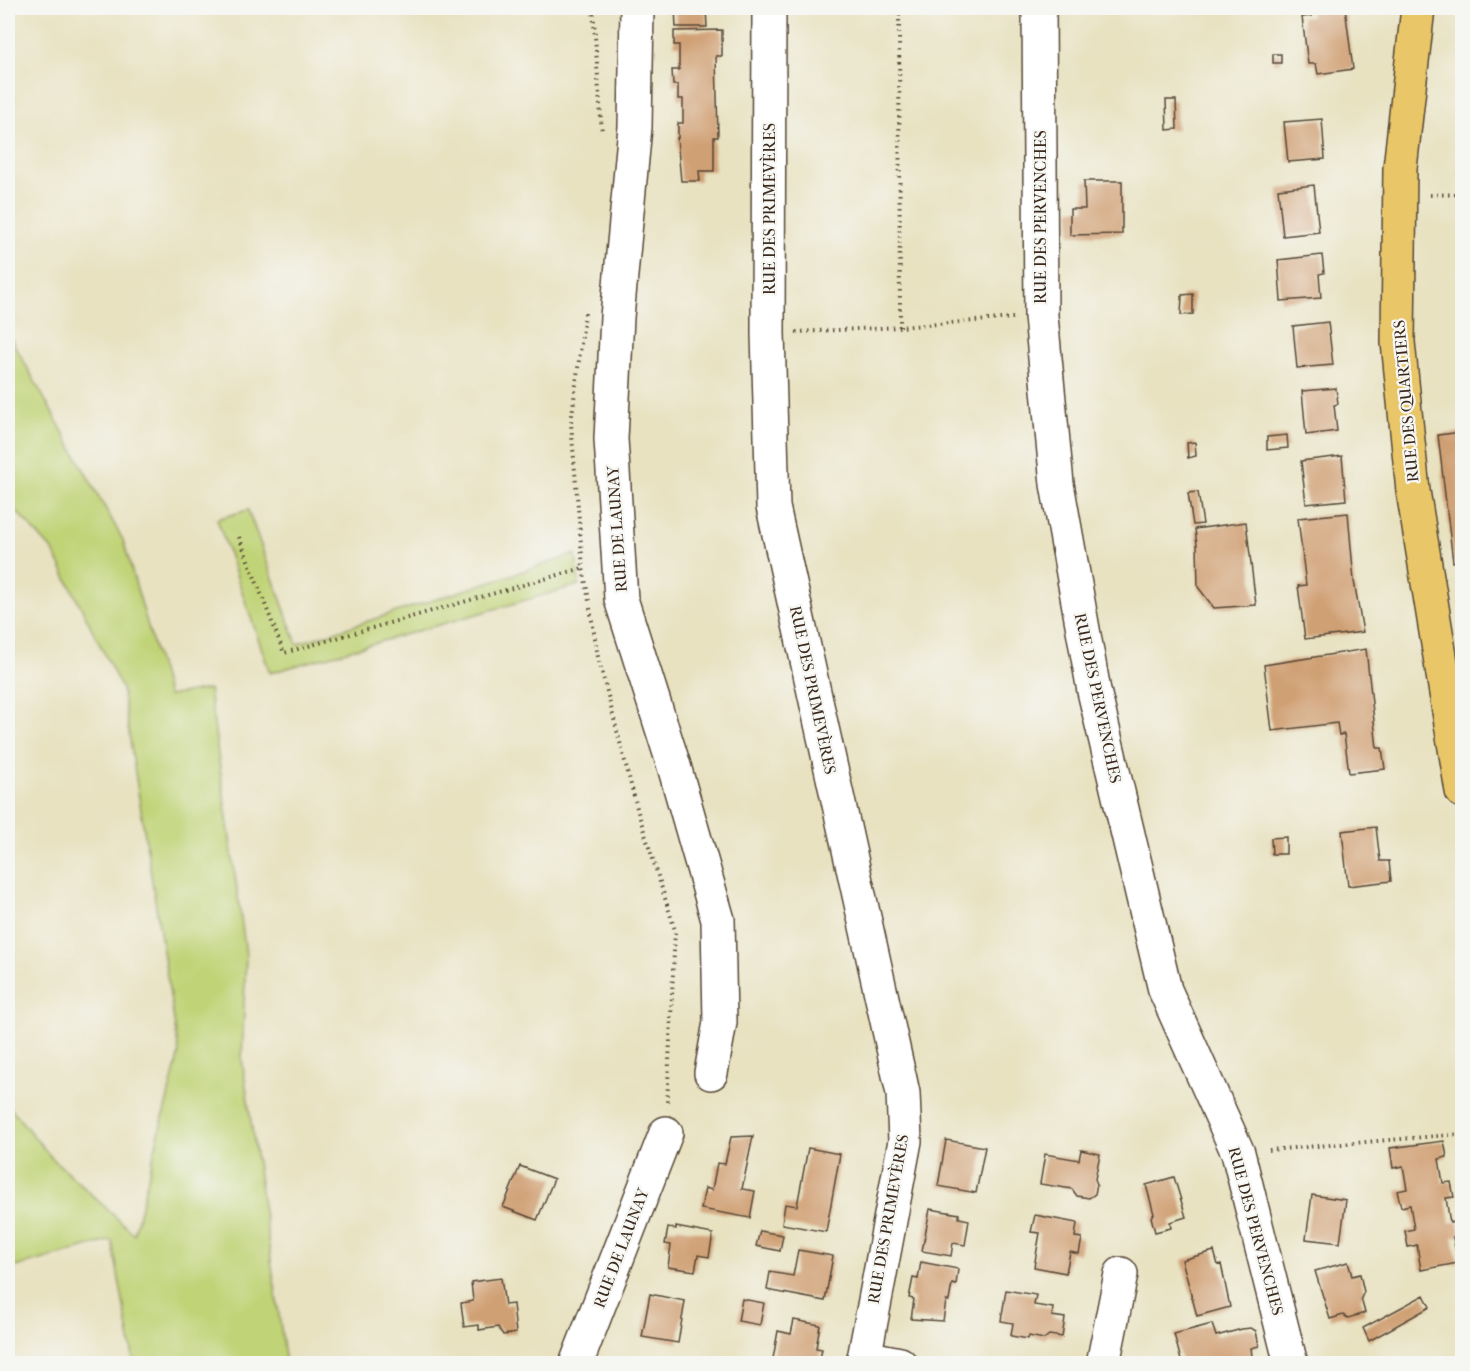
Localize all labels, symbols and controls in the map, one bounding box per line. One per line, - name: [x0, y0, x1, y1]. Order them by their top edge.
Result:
- street label: RUE DES PRIMEVÈRES: [759, 123, 779, 295]
- street label: RUE DES PERVENCHES: [1031, 130, 1050, 304]
- street label: RUE DES QUARTIERS: [1389, 319, 1423, 483]
- street label: RUE DE LAUNAY: [603, 464, 631, 593]
- street label: RUE DES PRIMEVÈRES: [786, 604, 841, 776]
- street label: RUE DES PERVENCHES: [1071, 611, 1125, 785]
- street label: RUE DES PRIMEVÈRES: [863, 1133, 912, 1305]
- street label: RUE DES PERVENCHES: [1224, 1145, 1288, 1317]
- street label: RUE DE LAUNAY: [589, 1184, 653, 1311]

